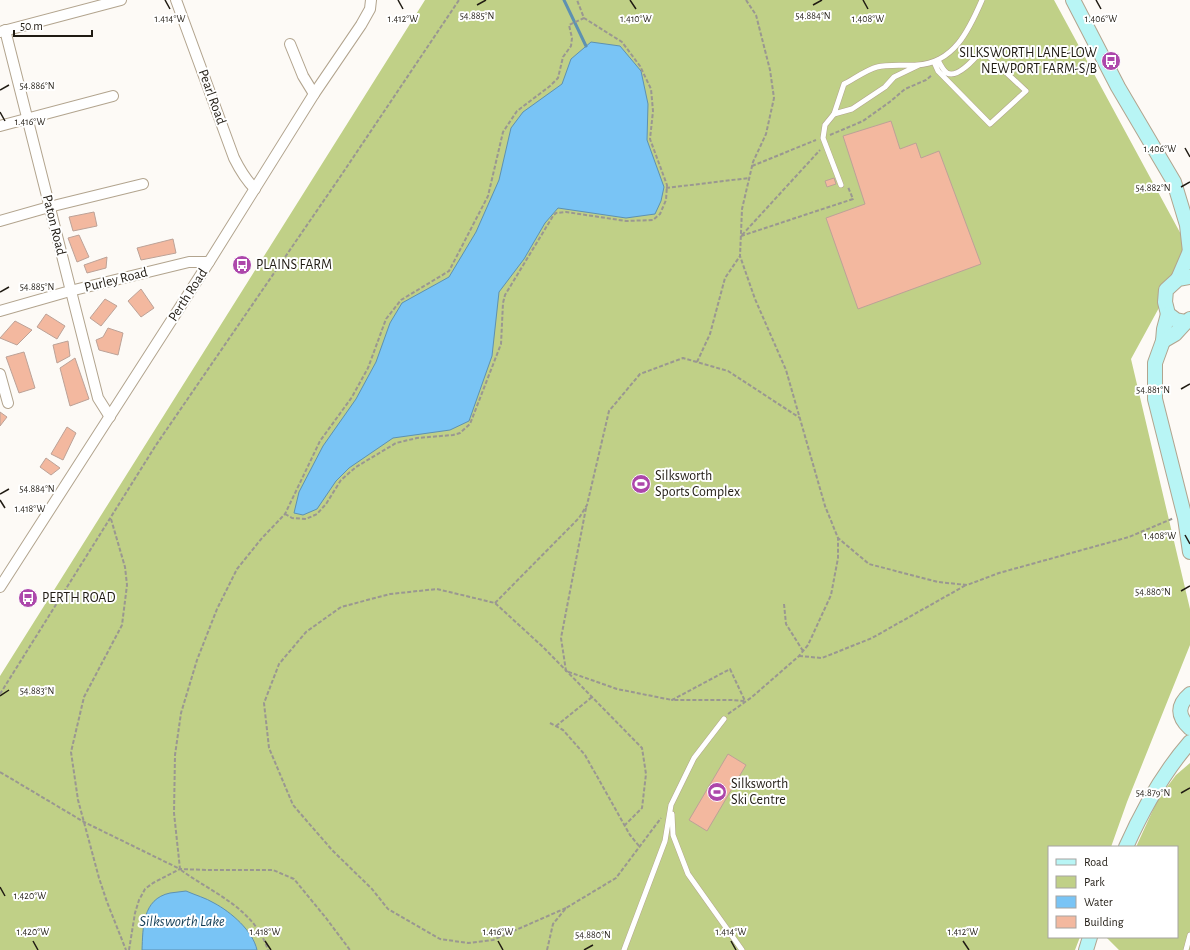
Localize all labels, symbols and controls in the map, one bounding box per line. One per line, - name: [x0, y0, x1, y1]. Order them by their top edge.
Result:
- text: 54.885°N: [460, 11, 494, 21]
- text: 54.884°N: [795, 11, 831, 21]
- scale bar: [14, 12, 92, 38]
- text: 1.414°W: [155, 14, 185, 24]
- text: 1.412°W: [388, 14, 418, 24]
- text: 1.410°W: [620, 14, 652, 24]
- text: 1.408°W: [852, 14, 884, 24]
- text: 1.406°W: [1085, 14, 1117, 24]
- text: 50 m: [20, 20, 43, 32]
- place label: SILKSWORTH LANE-LOW NEWPORT FARM-S/B: [959, 46, 1097, 76]
- bus stop icon: SILKSWORTH LANE-LOW NEWPORT FARM-S/B: [1100, 50, 1122, 72]
- street label: Pearl Road: [196, 68, 228, 126]
- text: 54.886°N: [19, 81, 55, 91]
- text: 1.416°W: [15, 117, 45, 127]
- text: 1.406°W: [1144, 144, 1176, 154]
- text: 54.882°N: [1135, 183, 1171, 193]
- street label: Paton Road: [40, 193, 68, 257]
- bus stop icon: PLAINS FARM: [231, 254, 253, 276]
- place label: PLAINS FARM: [256, 258, 332, 272]
- street label: Purley Road: [83, 265, 149, 295]
- street label: Perth Road: [166, 266, 210, 324]
- text: 54.885°N: [20, 282, 54, 292]
- text: 54.881°N: [1136, 385, 1170, 395]
- place label: Silksworth Sports Complex: [655, 469, 740, 499]
- sports icon: Silksworth Sports Complex: [630, 473, 652, 495]
- text: 54.884°N: [19, 484, 55, 494]
- text: 1.418°W: [15, 504, 45, 514]
- text: 1.408°W: [1144, 531, 1176, 541]
- bus stop icon: PERTH ROAD: [17, 587, 39, 609]
- text: 54.880°N: [1135, 587, 1171, 597]
- place label: PERTH ROAD: [42, 591, 116, 605]
- text: 54.883°N: [20, 686, 54, 696]
- place label: Silksworth Ski Centre: [731, 777, 788, 807]
- sports icon: Silksworth Ski Centre: [706, 781, 728, 803]
- text: 54.879°N: [1136, 788, 1170, 798]
- legend: [1048, 846, 1178, 938]
- text: Road: [1084, 856, 1108, 868]
- text: Park: [1084, 876, 1105, 888]
- text: 1.420°W: [14, 891, 46, 901]
- text: Water: [1084, 896, 1113, 908]
- water label: Silksworth Lake: [139, 914, 225, 929]
- text: Building: [1084, 916, 1124, 928]
- text: 1.420°W: [17, 927, 49, 937]
- text: 1.418°W: [250, 927, 280, 937]
- text: 1.416°W: [483, 927, 513, 937]
- text: 1.414°W: [716, 927, 746, 937]
- text: 1.412°W: [948, 927, 978, 937]
- text: 54.880°N: [575, 930, 611, 940]

